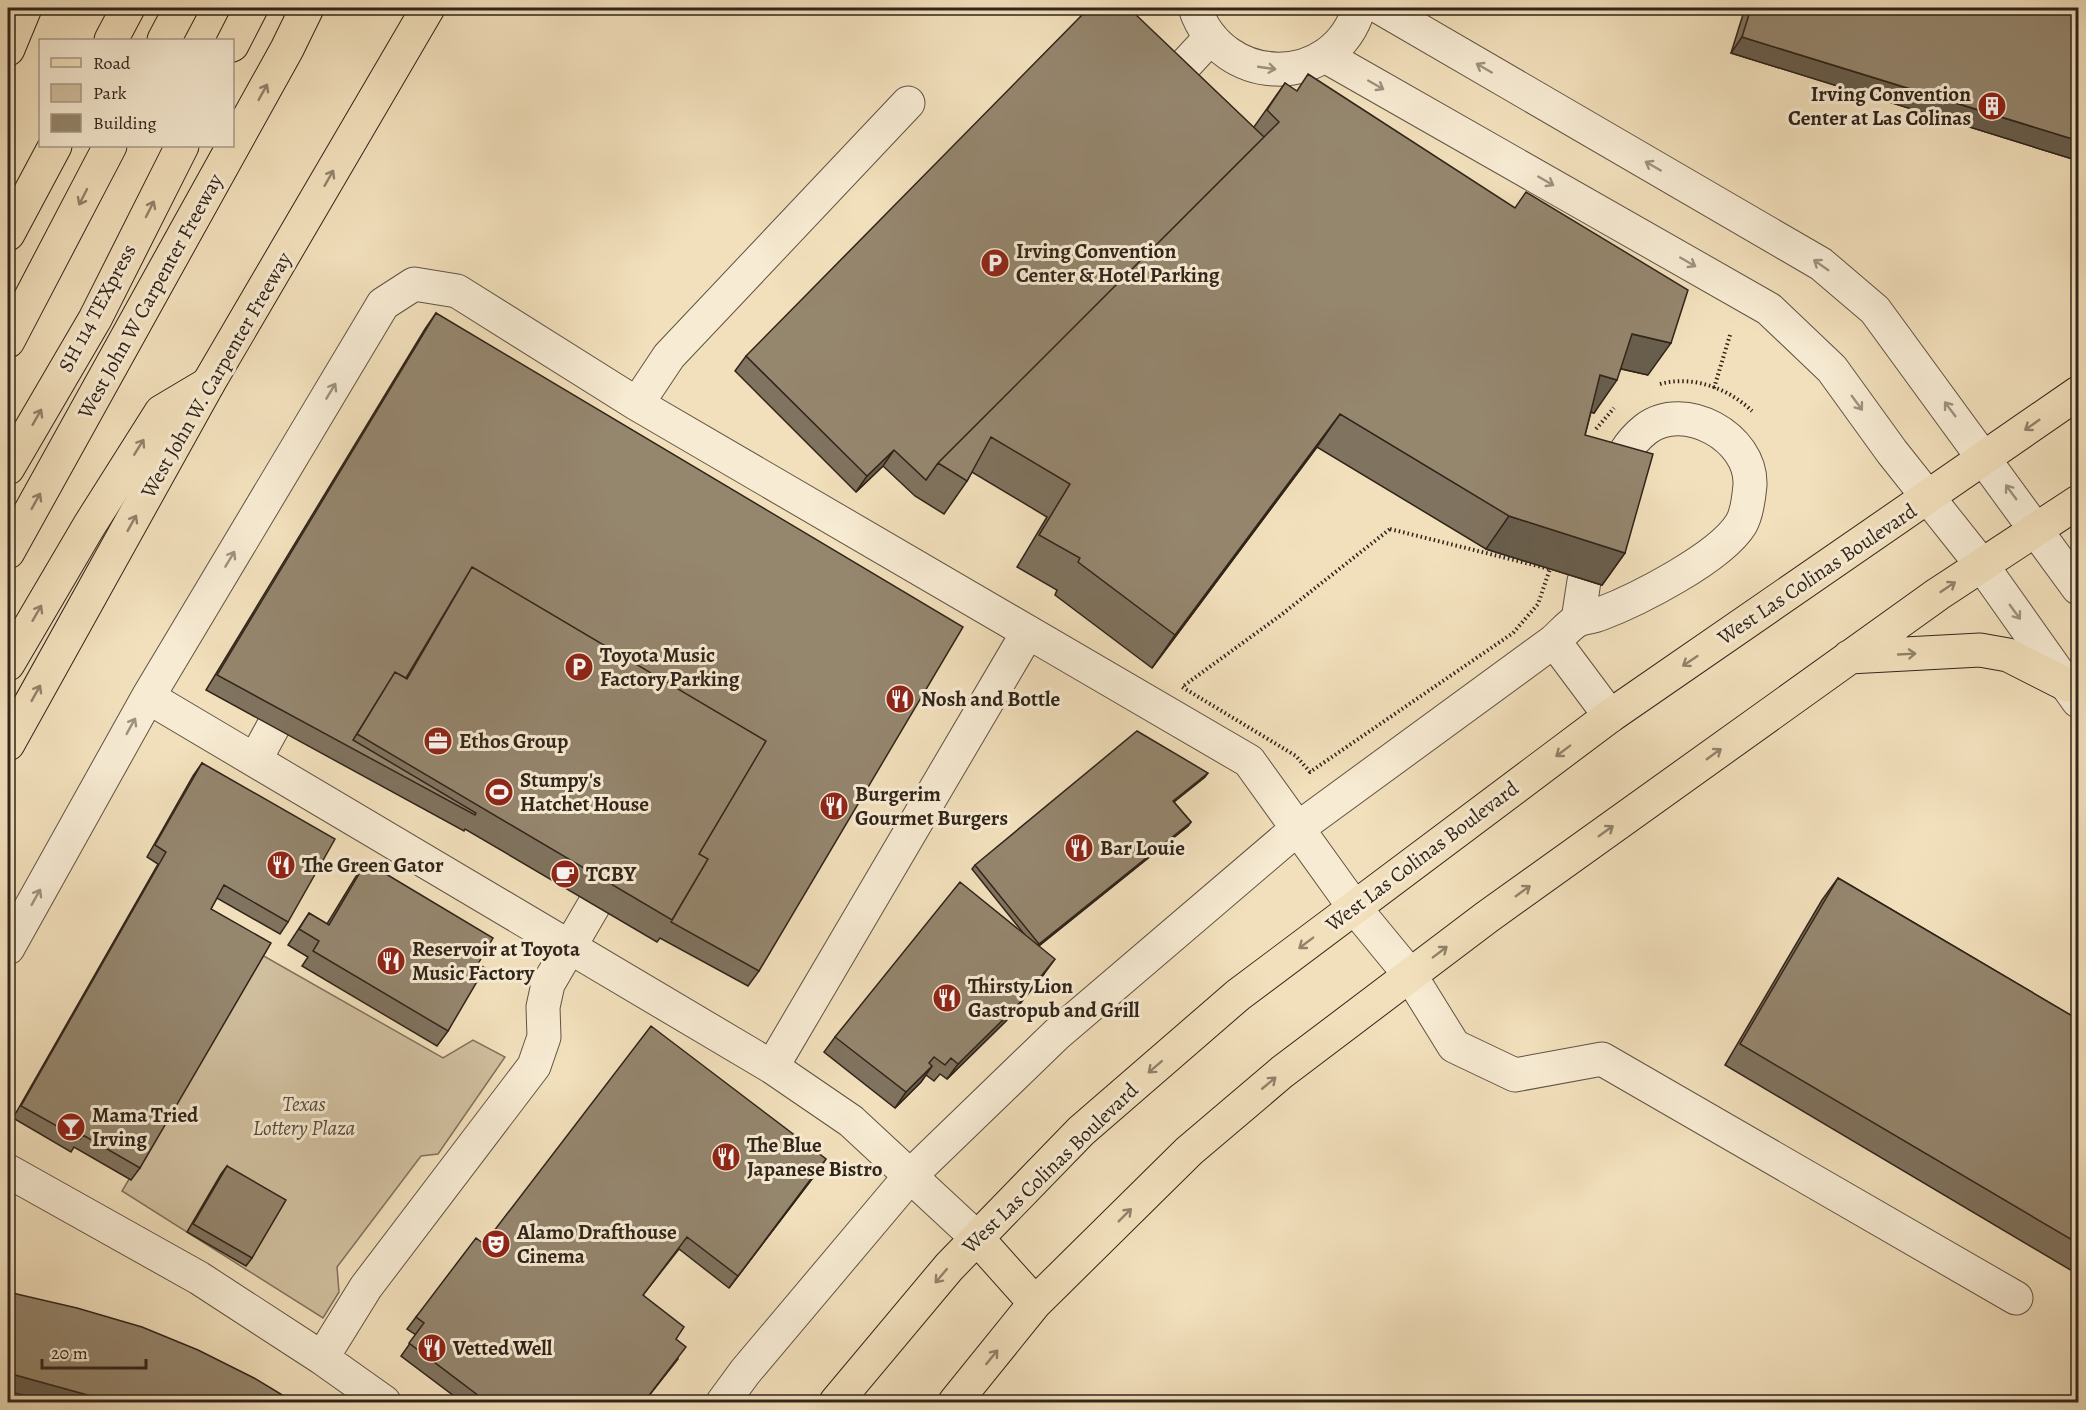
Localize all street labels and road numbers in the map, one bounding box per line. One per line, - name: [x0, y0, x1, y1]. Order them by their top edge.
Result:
- street label: West John W Carpenter Freeway: [70, 168, 229, 424]
- street label: SH 114 TEXpress: [51, 239, 143, 377]
- street label: West John W. Carpenter Freeway: [133, 246, 298, 504]
- street label: West Las Colinas Boulevard: [1711, 496, 1923, 652]
- street label: West Las Colinas Boulevard: [1319, 774, 1525, 938]
- street label: West Las Colinas Boulevard: [955, 1076, 1145, 1260]

